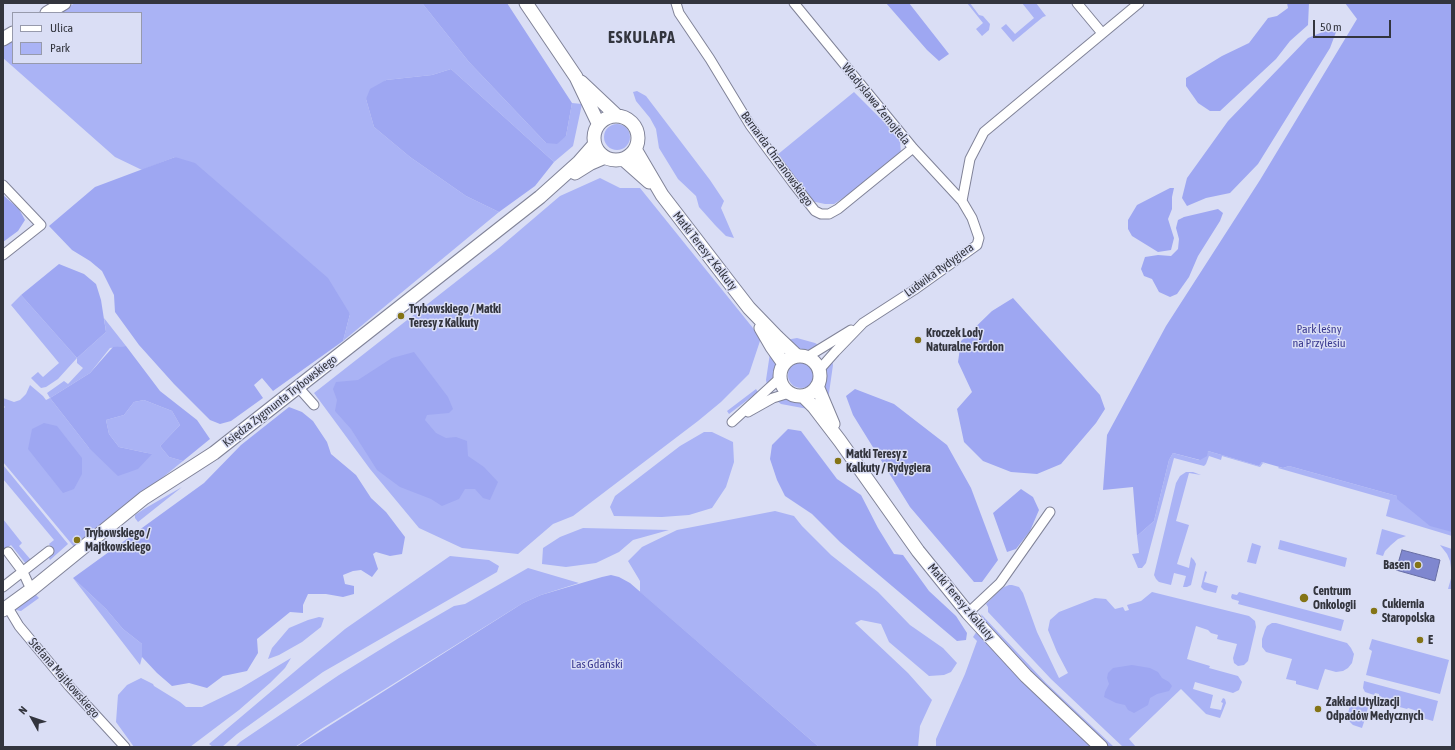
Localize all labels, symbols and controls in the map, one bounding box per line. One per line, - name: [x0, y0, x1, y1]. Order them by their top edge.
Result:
- legend: [12, 12, 142, 64]
- scale bar: [1315, 12, 1393, 38]
- text: 50 m: [1320, 20, 1342, 34]
- text: Ulica: [50, 21, 73, 35]
- district label: ESKULAPA: [608, 28, 676, 48]
- text: Park: [50, 41, 70, 55]
- street label: Władysława Żemojtela: [839, 60, 913, 148]
- street label: Bernarda Chrzanowskiego: [738, 109, 816, 209]
- street label: Matki Teresy z Kalkuty: [670, 209, 740, 293]
- street label: Ludwika Rydygiera: [901, 240, 977, 300]
- place label: Trybowskiego / Matki Teresy z Kalkuty: [409, 302, 501, 330]
- marker: Trybowskiego / Matki Teresy z Kalkuty: [396, 311, 406, 321]
- park label: Park leśny na Przylesiu: [1292, 322, 1346, 350]
- place label: Kroczek Lody Naturalne Fordon: [926, 326, 1004, 354]
- marker: Kroczek Lody Naturalne Fordon: [913, 335, 923, 345]
- street label: Księdza Zygmunta Trybowskiego: [220, 352, 340, 450]
- place label: Matki Teresy z Kalkuty / Rydygiera: [846, 447, 931, 475]
- marker: Matki Teresy z Kalkuty / Rydygiera: [833, 456, 843, 466]
- place label: Trybowskiego / Majtkowskiego: [85, 526, 151, 554]
- marker: Trybowskiego / Majtkowskiego: [72, 535, 82, 545]
- place label: Basen: [1383, 558, 1410, 572]
- marker: Basen: [1413, 560, 1423, 570]
- street label: Matki Teresy z Kalkuty: [925, 561, 997, 643]
- place label: Centrum Onkologii: [1313, 584, 1356, 612]
- marker: Centrum Onkologii: [1298, 592, 1310, 604]
- place label: Cukiernia Staropolska: [1382, 597, 1435, 625]
- marker: Cukiernia Staropolska: [1369, 606, 1379, 616]
- place label: E: [1428, 633, 1433, 647]
- street label: Stefana Majtkowskiego: [25, 635, 103, 721]
- marker: E: [1415, 635, 1425, 645]
- park label: Las Gdański: [571, 657, 623, 671]
- place label: Zakład Utylizacji Odpadów Medycznych: [1326, 695, 1424, 723]
- north arrow: [12, 698, 52, 738]
- text: N: [16, 704, 29, 717]
- marker: Zakład Utylizacji Odpadów Medycznych: [1313, 704, 1323, 714]

